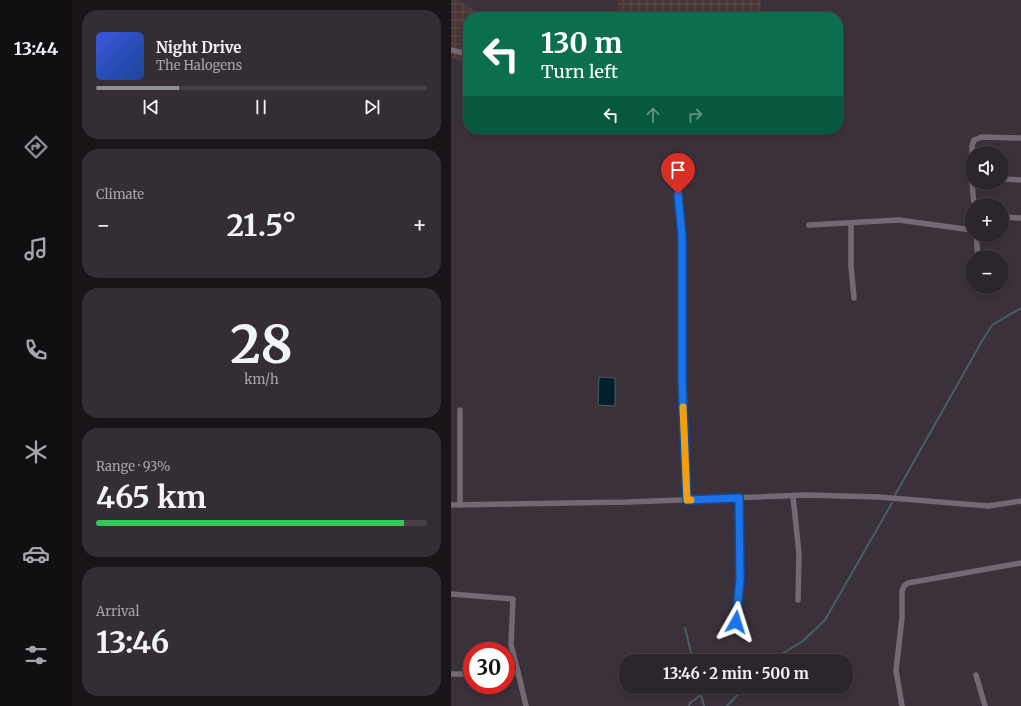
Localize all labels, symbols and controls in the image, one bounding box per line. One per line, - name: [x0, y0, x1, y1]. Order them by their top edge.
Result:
- text: 130 m: [541, 25, 623, 61]
- icon: left: [475, 28, 527, 80]
- text: 13:44: [14, 37, 58, 60]
- text: Night Drive: [156, 38, 241, 57]
- text: The Halogens: [156, 57, 242, 74]
- text: Turn left: [541, 60, 618, 83]
- icon: previous: [140, 96, 162, 118]
- icon: pause: [250, 96, 272, 118]
- icon: next: [361, 96, 383, 118]
- icon: left: [600, 104, 622, 126]
- icon: ahead: [642, 104, 664, 126]
- icon: right: [684, 104, 706, 126]
- icon: directions: [22, 133, 50, 161]
- map controls: [965, 146, 1009, 294]
- button: sound: [965, 146, 1009, 190]
- pin: [661, 153, 695, 194]
- icon: arrive: [667, 159, 689, 181]
- text: Climate: [96, 186, 144, 203]
- button: +: [965, 198, 1009, 242]
- text: 21.5°: [227, 206, 296, 244]
- text: −: [96, 211, 111, 239]
- text: +: [412, 211, 427, 239]
- icon: music: [22, 235, 50, 263]
- button: −: [965, 250, 1009, 294]
- text: 28: [230, 312, 293, 377]
- icon: phone: [22, 336, 50, 364]
- text: km/h: [244, 371, 279, 388]
- icon: climate: [22, 438, 50, 466]
- text: Range · 93%: [96, 458, 170, 475]
- text: 465 km: [96, 478, 207, 516]
- icon: car: [22, 540, 50, 568]
- position arrow: [715, 601, 757, 643]
- text: Arrival: [96, 603, 139, 620]
- text: 13:46: [96, 623, 169, 661]
- icon: filters: [22, 641, 50, 669]
- speed limit sign: 30: [463, 642, 515, 694]
- text: 13:46 · 2 min · 500 m: [663, 664, 809, 683]

